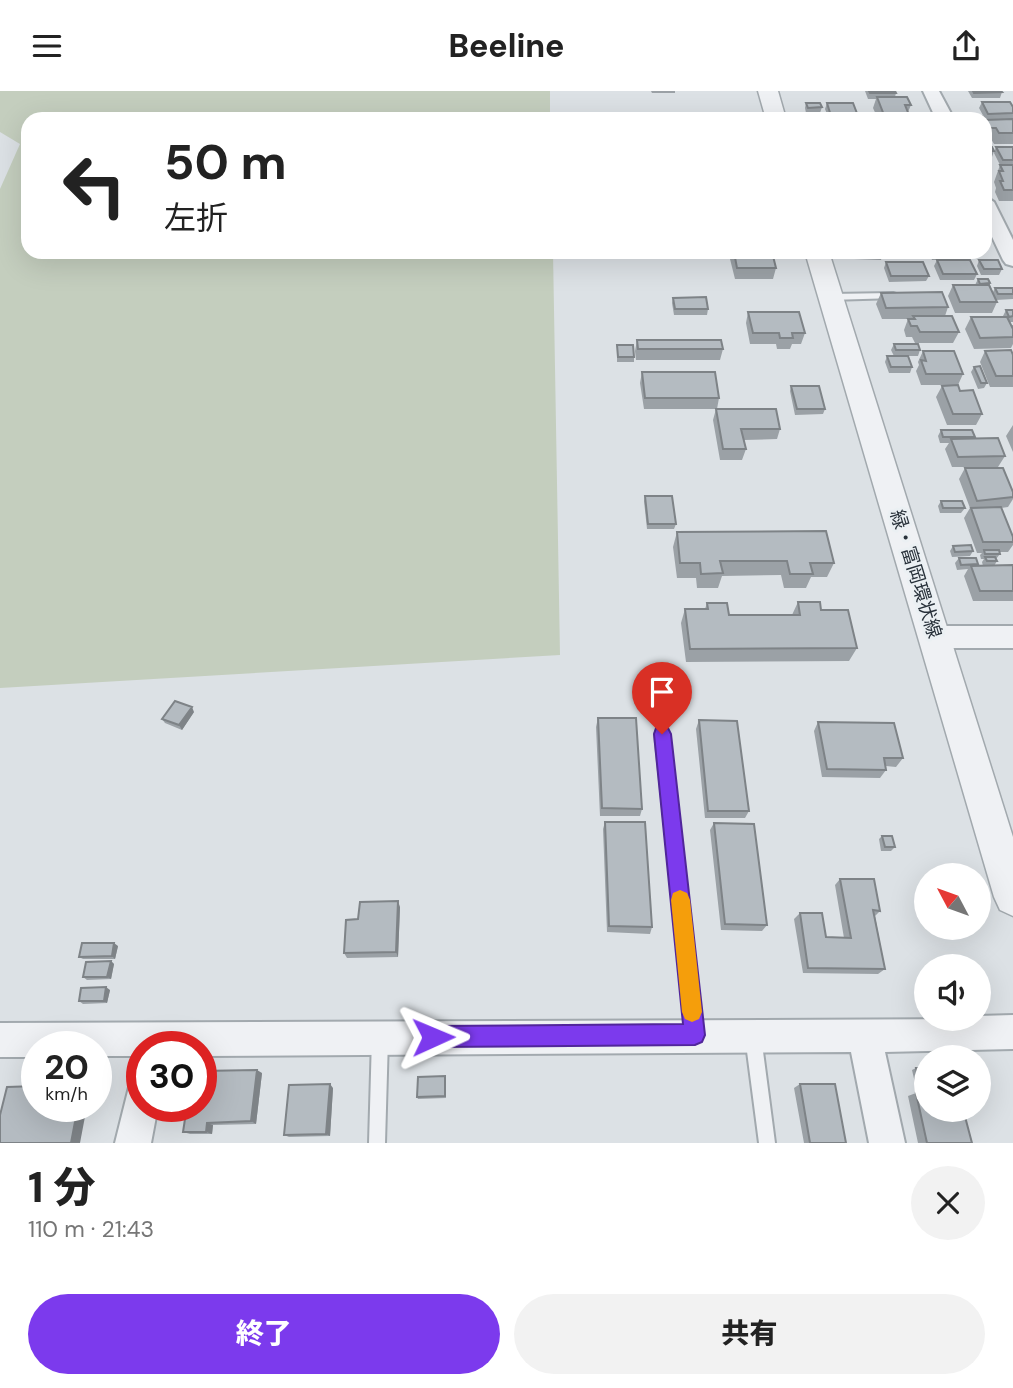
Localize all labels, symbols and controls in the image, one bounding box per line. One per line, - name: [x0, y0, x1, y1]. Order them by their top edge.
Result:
- text: Beeline: [448, 25, 565, 67]
- icon: menu: [28, 27, 66, 65]
- icon: share: [947, 27, 985, 65]
- text: 50 m: [164, 130, 287, 194]
- icon: left: [49, 140, 140, 231]
- text: 左折: [164, 197, 228, 239]
- street label: 緑・富岡環状線: [885, 507, 947, 641]
- pin: [632, 662, 692, 734]
- icon: arrive: [643, 673, 681, 711]
- north arrow: [914, 863, 990, 940]
- map controls: [914, 863, 991, 1122]
- button: sound: [914, 954, 991, 1031]
- position arrow: [396, 1000, 470, 1074]
- speed limit sign: 30: [126, 1031, 217, 1122]
- text: 20: [44, 1044, 89, 1090]
- button: layers: [914, 1045, 991, 1122]
- text: km/h: [45, 1082, 88, 1106]
- text: 1 分: [28, 1160, 95, 1215]
- button: close: [911, 1166, 985, 1240]
- text: 110 m · 21:43: [28, 1214, 154, 1244]
- button: 終了: [28, 1294, 500, 1374]
- button: 共有: [514, 1294, 985, 1374]

